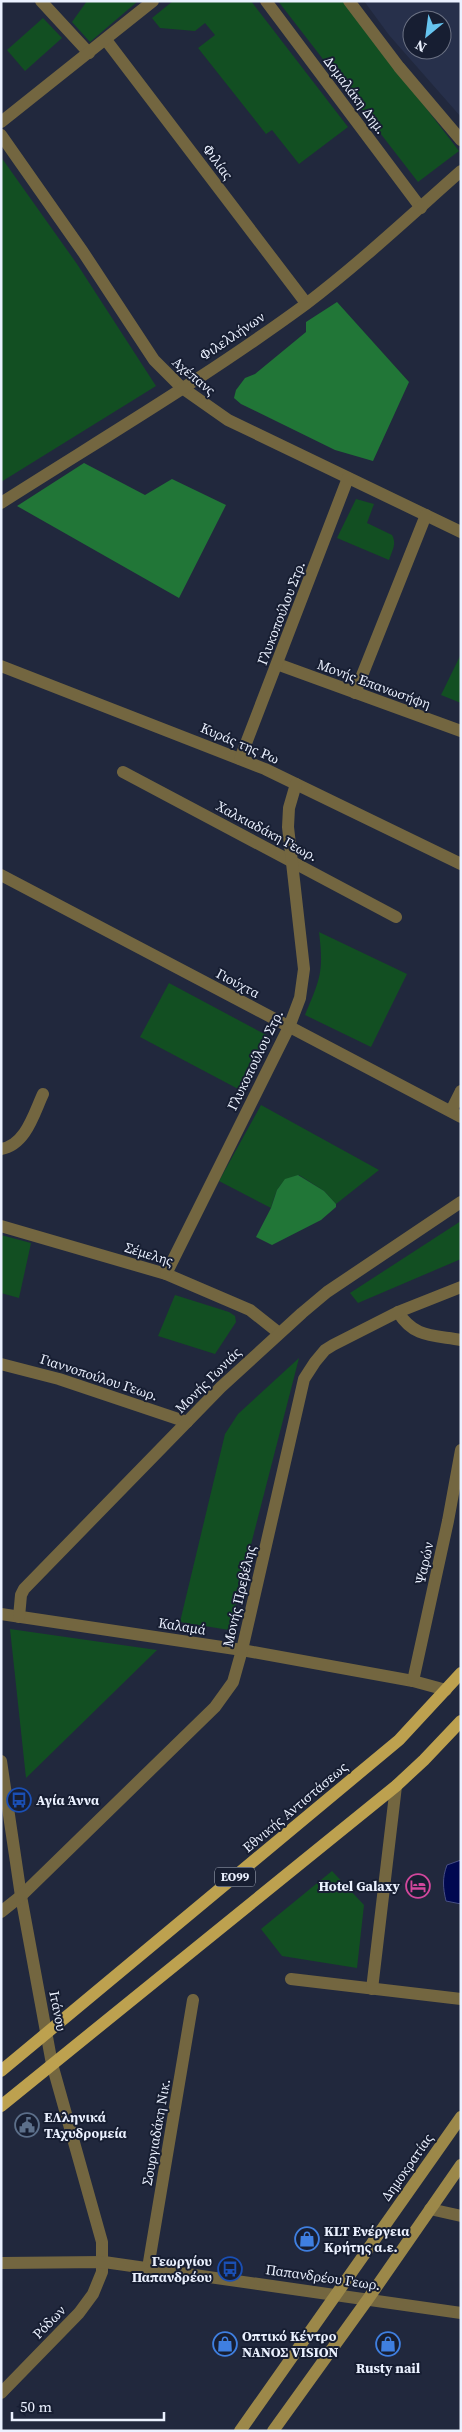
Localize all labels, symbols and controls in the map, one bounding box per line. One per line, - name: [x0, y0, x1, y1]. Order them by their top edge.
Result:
- north arrow: [402, 10, 452, 60]
- text: N: [411, 35, 430, 58]
- street label: Δομαλάκη Δημ.: [319, 52, 391, 138]
- street label: Φιλίας: [198, 140, 238, 184]
- street label: Φιλελλήνων: [195, 307, 269, 365]
- street label: Αχέπανς: [168, 352, 220, 400]
- street label: Γλυκοπούλου Στρ.: [252, 558, 310, 668]
- street label: Μονής Επανωσήφη: [314, 654, 434, 714]
- street label: Κυράς της Ρω: [198, 717, 282, 769]
- street label: Χαλκιαδάκη Γεωρ.: [213, 796, 321, 866]
- street label: Γιούχτα: [213, 963, 264, 1003]
- street label: Γλυκοπούλου Στρ.: [222, 1006, 288, 1114]
- street label: Σέμελης: [122, 1237, 176, 1271]
- street label: Μονής Γωνιάς: [170, 1342, 246, 1418]
- street label: Γιαννοπούλου Γεωρ.: [37, 1348, 161, 1406]
- street label: Ψαρών: [410, 1540, 438, 1586]
- street label: Μονής Πρεβέλης: [218, 1543, 260, 1649]
- street label: Καλαμά: [157, 1612, 207, 1640]
- street label: Εθνικής Αντιστάσεως: [238, 1757, 352, 1857]
- bus stop icon: Αγία Άννα: [6, 1787, 32, 1813]
- place label: Αγία Άννα: [36, 1790, 100, 1810]
- road number: ΕΟ99: [215, 1868, 255, 1886]
- hotel icon: Hotel Galaxy: [405, 1873, 431, 1899]
- place label: Hotel Galaxy: [318, 1876, 401, 1896]
- street label: Ιτάνου: [44, 1989, 72, 2033]
- street label: Σουργιαδάκη Νικ.: [137, 2077, 175, 2187]
- place label: ΕΛληνικά ΤΑχυδρομεία: [44, 2107, 128, 2143]
- public building icon: ΕΛληνικά ΤΑχυδρομεία: [14, 2112, 40, 2138]
- street label: Δημοκρατίας: [376, 2129, 438, 2205]
- place label: KLT Ενέργεια Κρήτης α.ε.: [324, 2221, 410, 2257]
- shop icon: KLT Ενέργεια Κρήτης α.ε.: [294, 2226, 320, 2252]
- place label: Γεωργίου Παπανδρέου: [132, 2251, 212, 2287]
- bus stop icon: Γεωργίου Παπανδρέου: [217, 2256, 243, 2282]
- street label: Παπανδρέου Γεωρ.: [264, 2259, 382, 2295]
- street label: Ρόδων: [28, 2301, 70, 2343]
- place label: Οπτικό Κέντρο ΝΑΝΟΣ VISION: [242, 2326, 338, 2362]
- shop icon: Οπτικό Κέντρο ΝΑΝΟΣ VISION: [212, 2331, 238, 2357]
- shop icon: Rusty nail: [375, 2331, 401, 2357]
- place label: Rusty nail: [356, 2358, 421, 2378]
- scale bar: [12, 2390, 165, 2422]
- text: 50 m: [20, 2396, 52, 2417]

